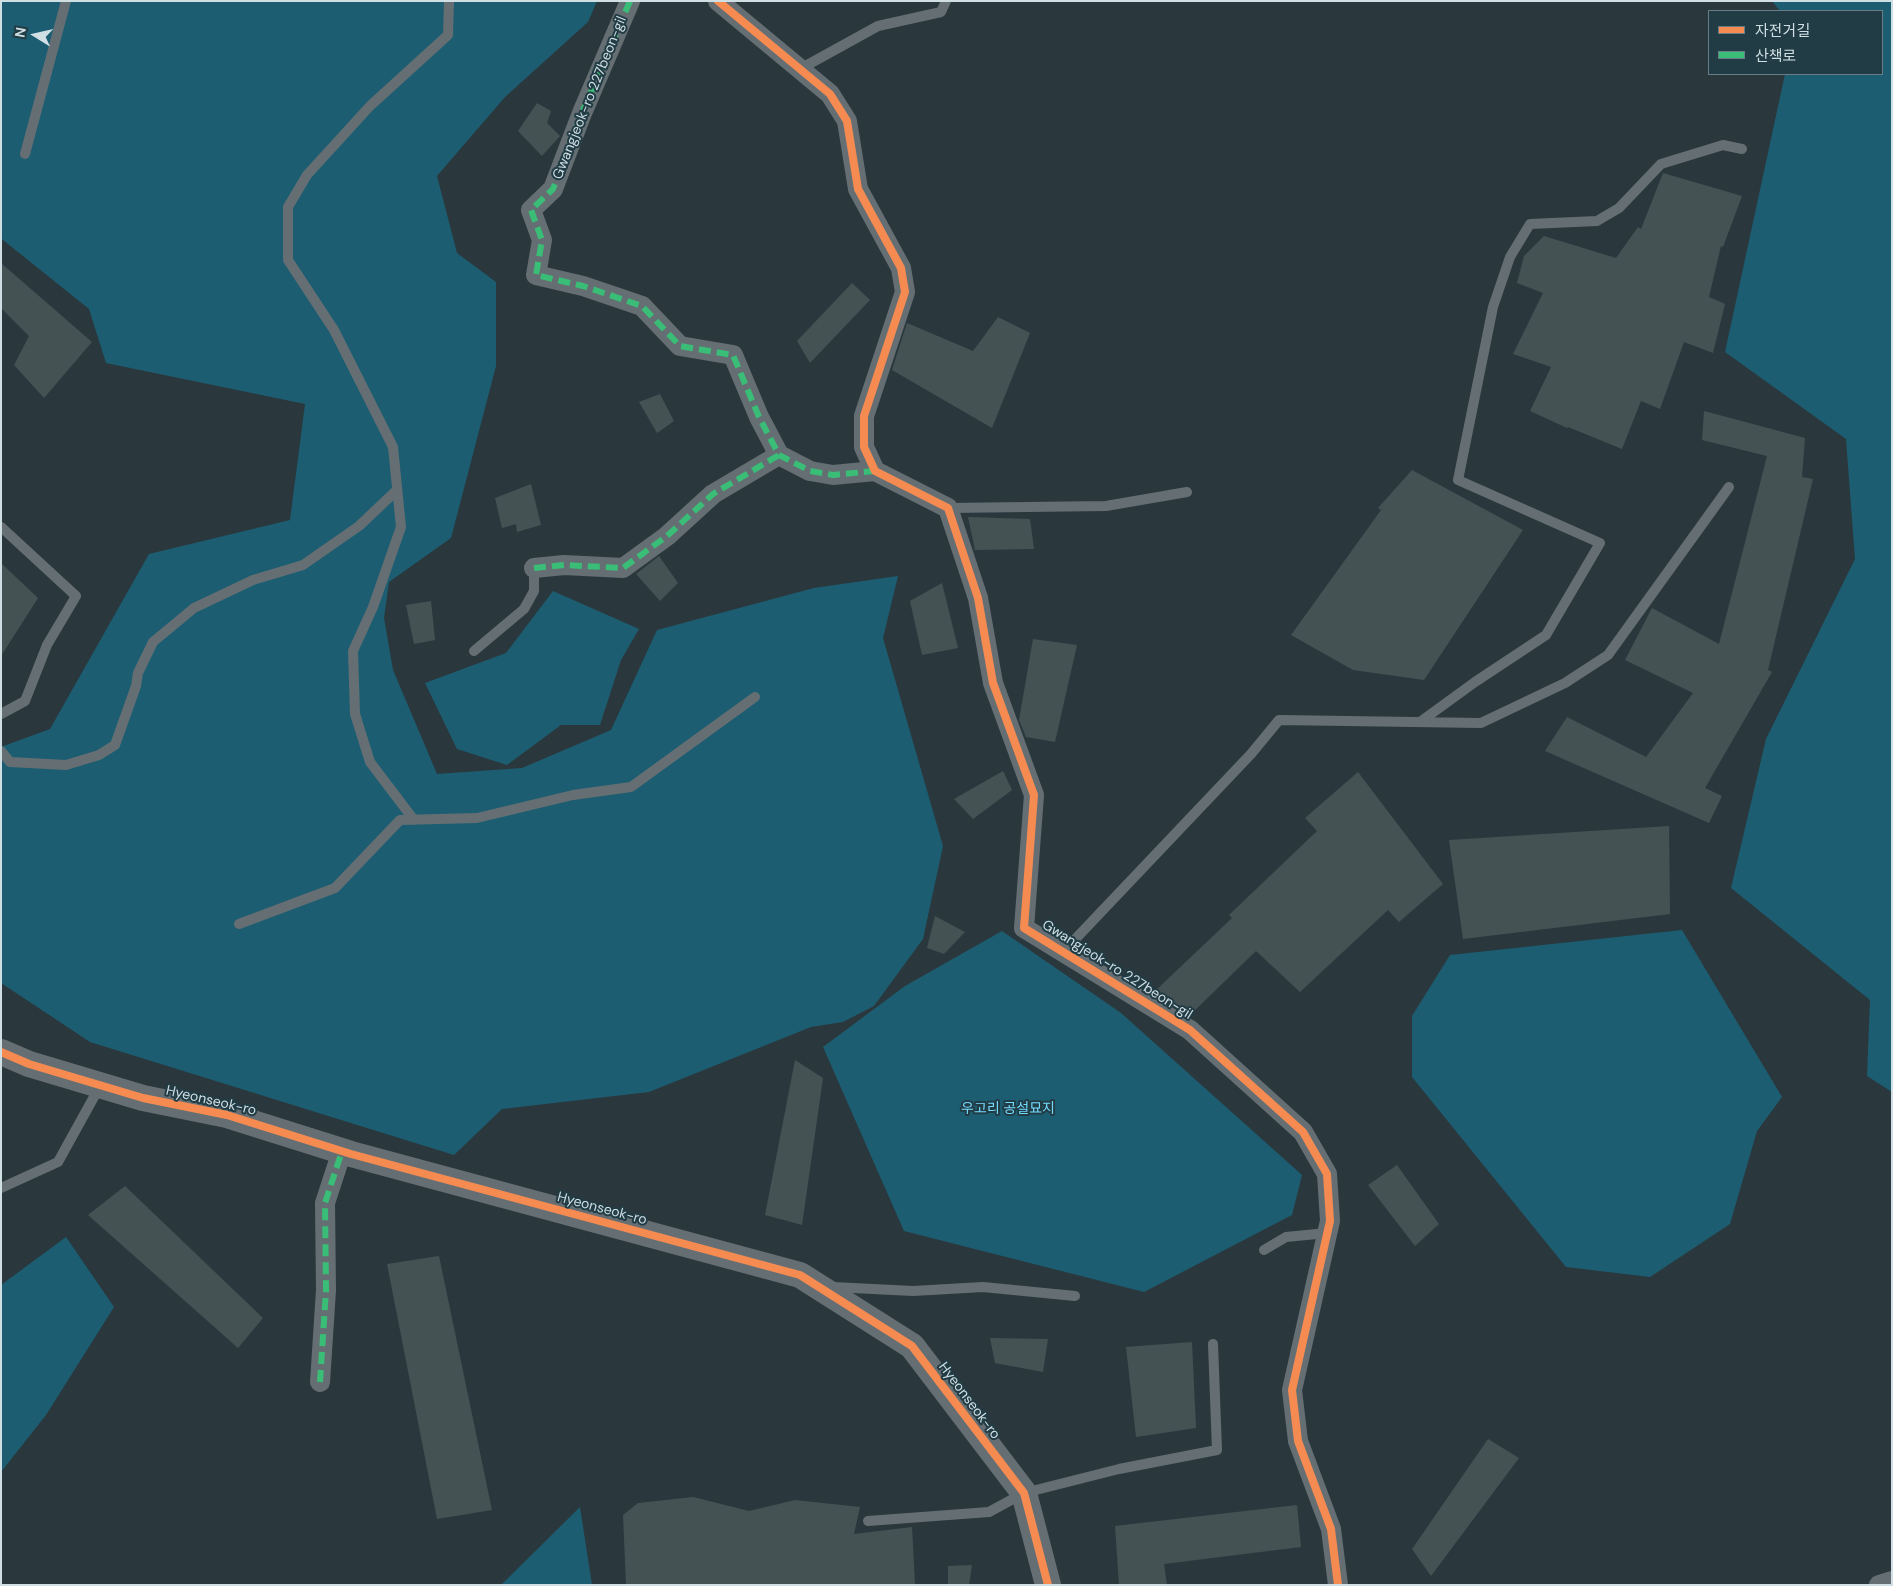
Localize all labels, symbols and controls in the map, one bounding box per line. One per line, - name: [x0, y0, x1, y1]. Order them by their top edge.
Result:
- north arrow: [10, 10, 60, 60]
- legend: [1708, 10, 1883, 75]
- street label: Gwangjeok-ro 227beon-gil: [550, 14, 630, 182]
- text: 자전거길: [1755, 21, 1810, 41]
- text: N: [10, 26, 30, 39]
- text: 산책로: [1755, 46, 1796, 66]
- street label: Gwangjeok-ro 227beon-gil: [1039, 917, 1195, 1023]
- street label: Hyeonseok-ro: [164, 1082, 258, 1120]
- park label: 우고리 공설묘지: [961, 1101, 1055, 1117]
- street label: Hyeonseok-ro: [555, 1189, 649, 1229]
- street label: Hyeonseok-ro: [935, 1359, 1003, 1443]

